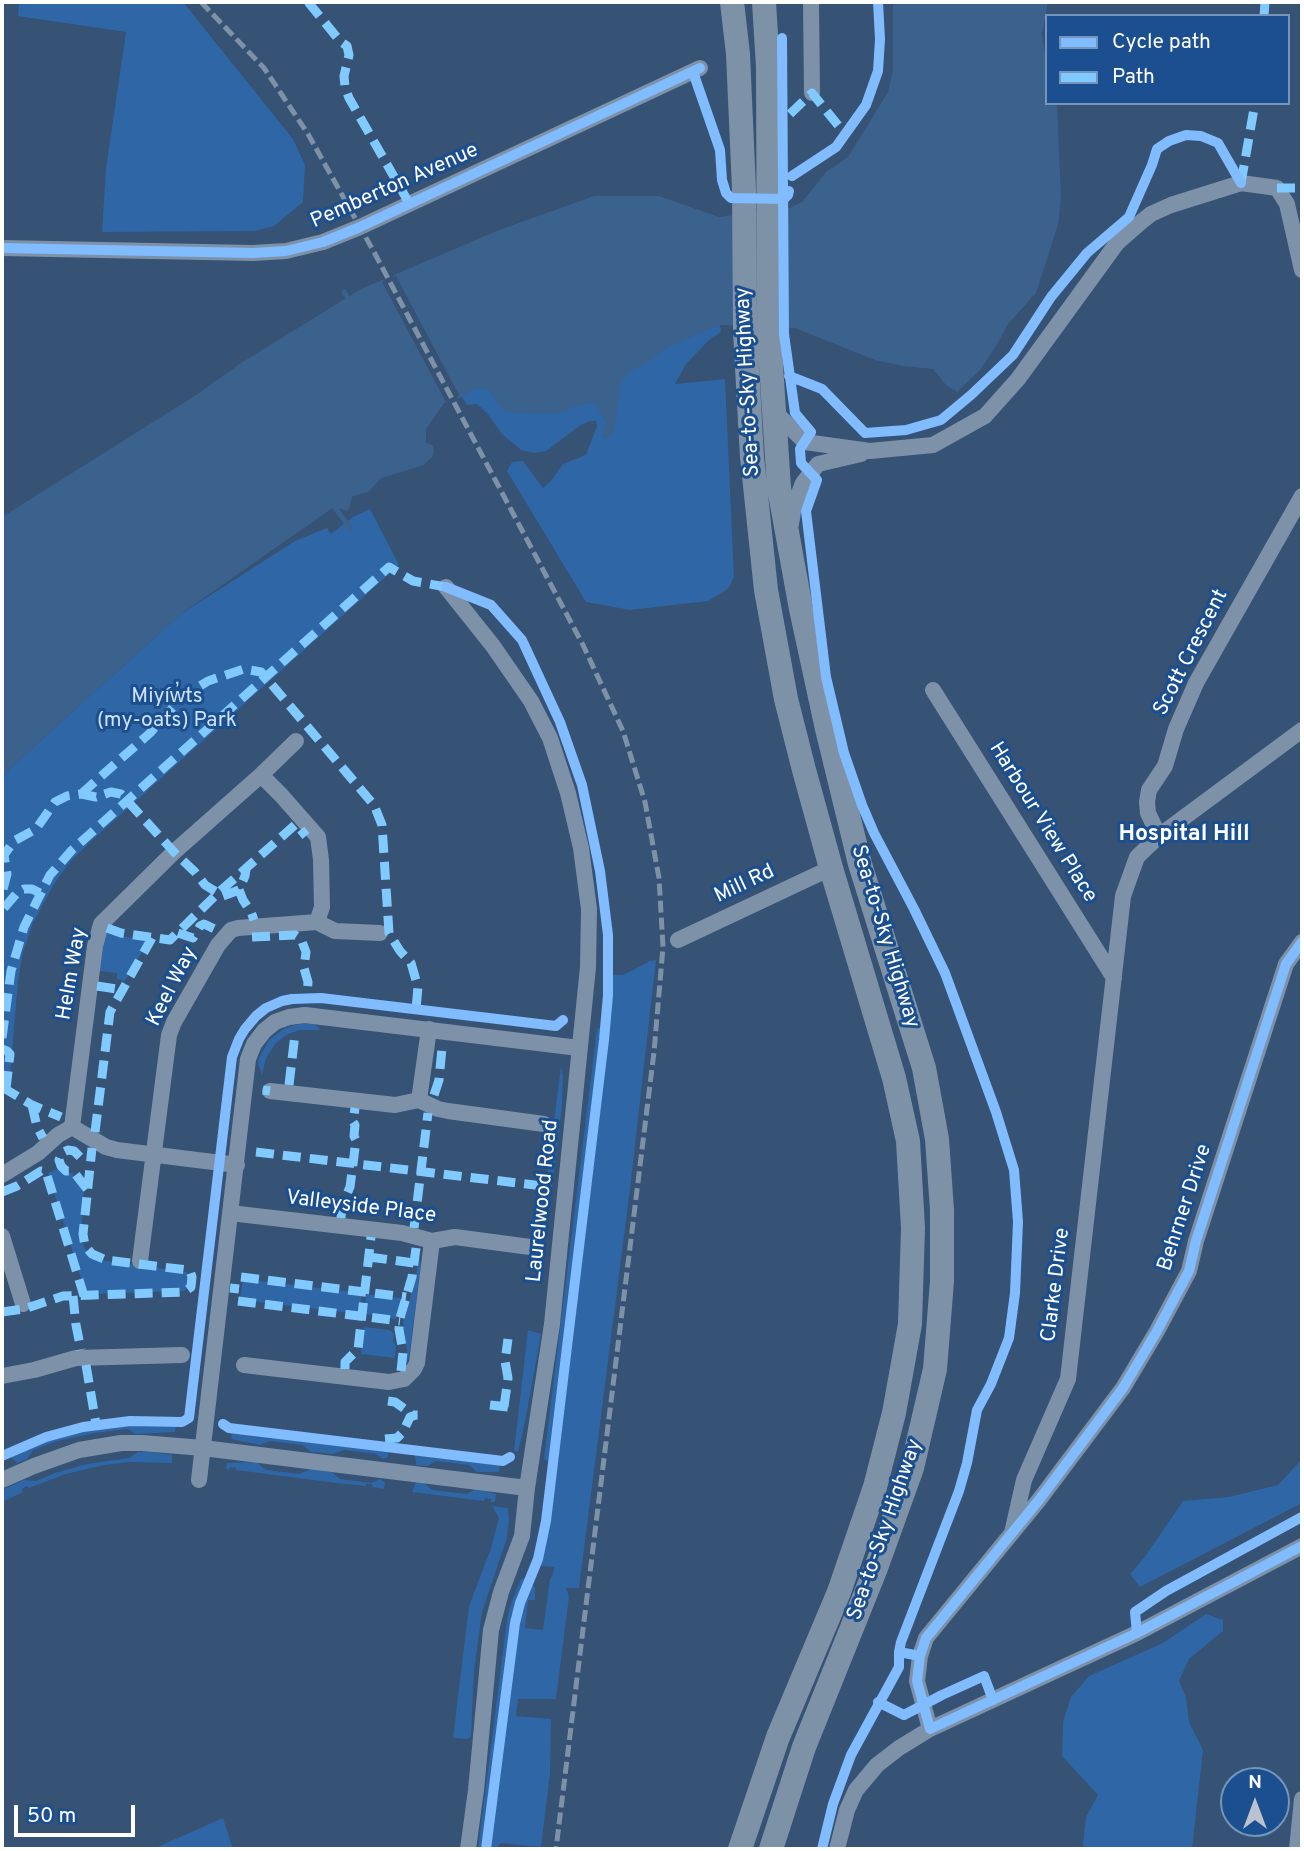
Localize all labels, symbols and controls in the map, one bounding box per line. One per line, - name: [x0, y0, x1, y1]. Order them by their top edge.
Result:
- legend: [1045, 14, 1290, 105]
- text: Cycle path: [1112, 29, 1211, 56]
- text: Path: [1112, 64, 1155, 91]
- street label: Pemberton Avenue: [307, 139, 483, 235]
- street label: Sea-to-Sky Highway: [731, 286, 767, 478]
- street label: Scott Crescent: [1149, 586, 1235, 720]
- park label: Miyíw̓ts (my-oats) Park: [97, 685, 237, 735]
- street label: Harbour View Place: [982, 738, 1102, 908]
- district label: Hospital Hill: [1118, 821, 1250, 849]
- street label: Sea-to-Sky Highway: [844, 842, 924, 1032]
- street label: Mill Rd: [711, 860, 779, 910]
- street label: Helm Way: [52, 926, 94, 1022]
- street label: Keel Way: [142, 943, 204, 1031]
- street label: Laurelwood Road: [523, 1118, 565, 1284]
- street label: Behrner Drive: [1154, 1141, 1218, 1275]
- street label: Valleyside Place: [284, 1186, 438, 1230]
- street label: Clarke Drive: [1037, 1226, 1077, 1344]
- street label: Sea-to-Sky Highway: [843, 1436, 929, 1624]
- north arrow: [1220, 1767, 1290, 1837]
- text: N: [1248, 1771, 1262, 1795]
- scale bar: [18, 1792, 138, 1836]
- text: 50 m: [27, 1803, 76, 1830]

